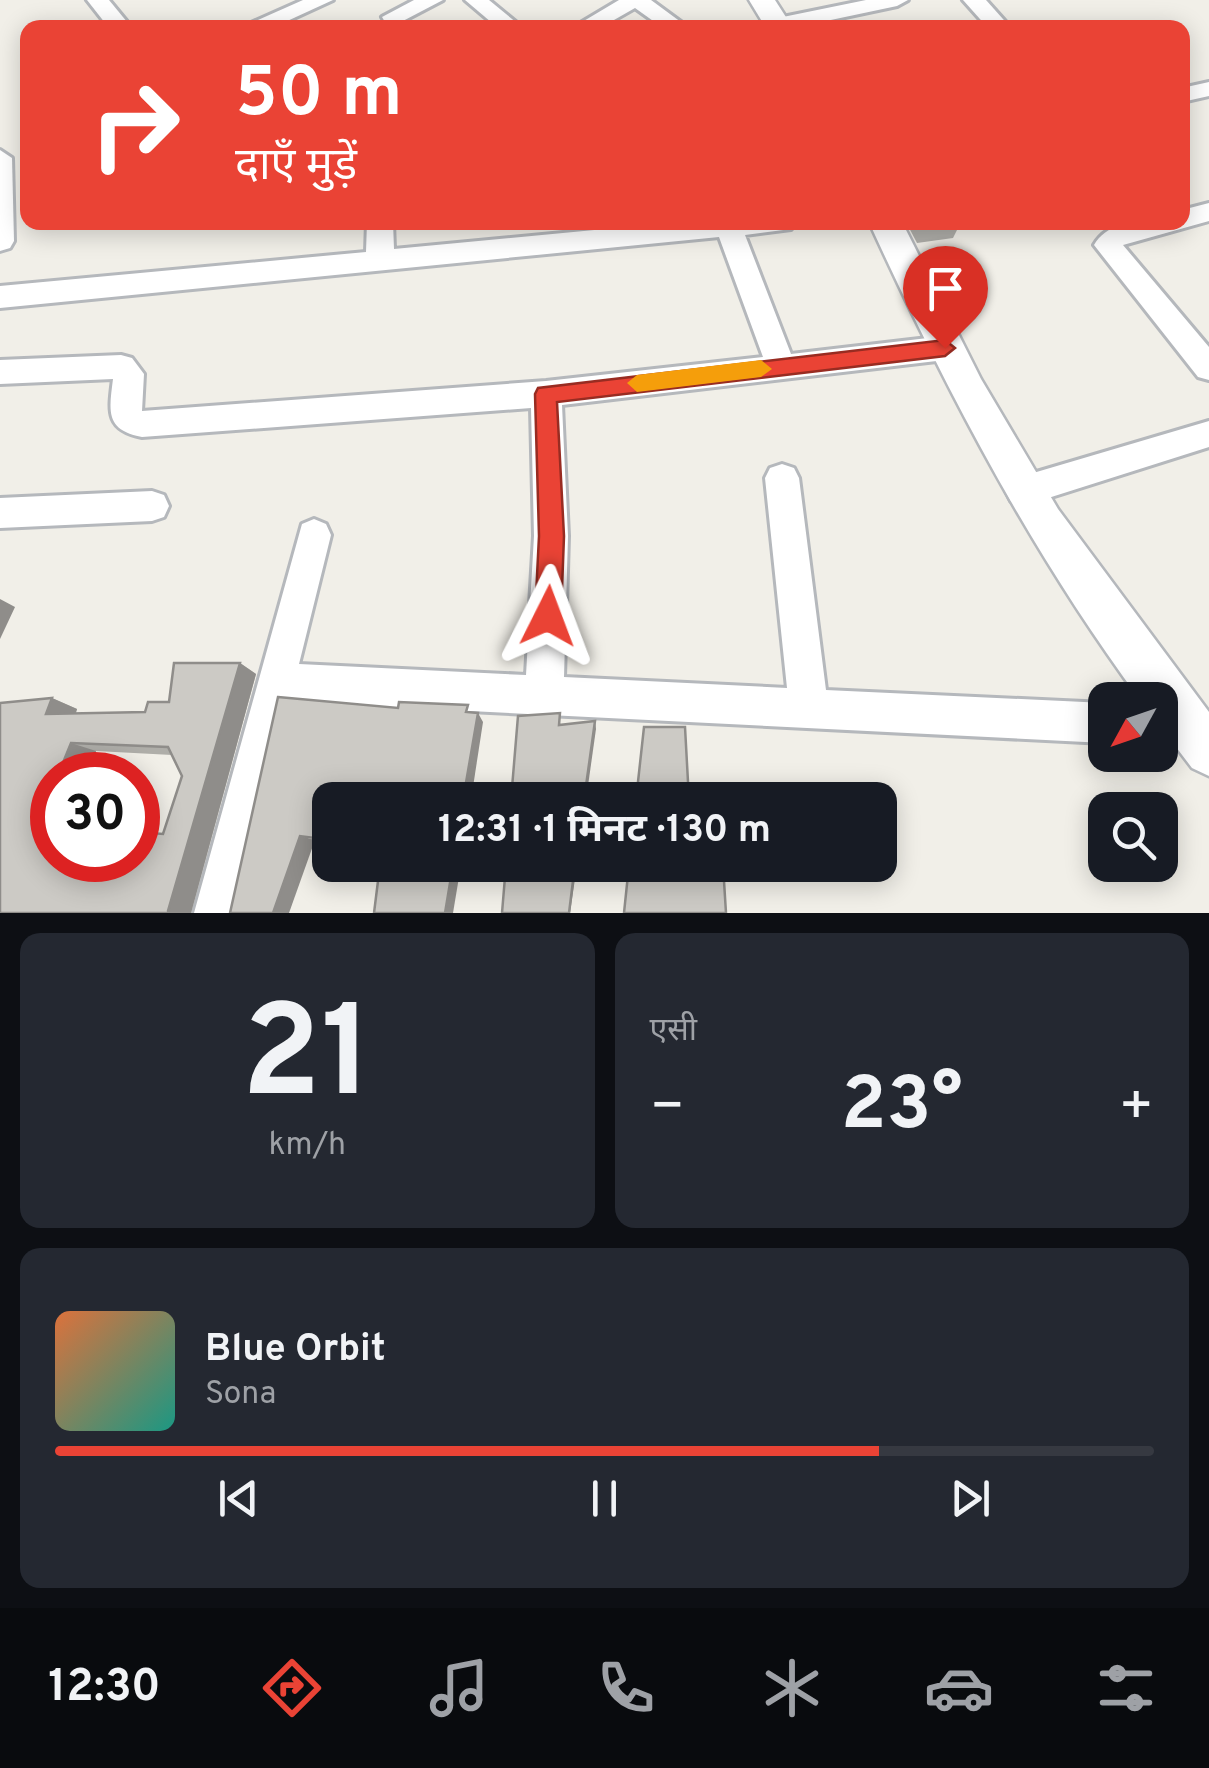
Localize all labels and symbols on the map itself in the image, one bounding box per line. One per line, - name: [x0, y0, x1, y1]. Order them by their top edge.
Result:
- pin: [903, 246, 988, 349]
- position arrow: [496, 564, 600, 668]
- north arrow: [1088, 682, 1178, 772]
- speed limit sign: 30: [30, 752, 160, 882]

